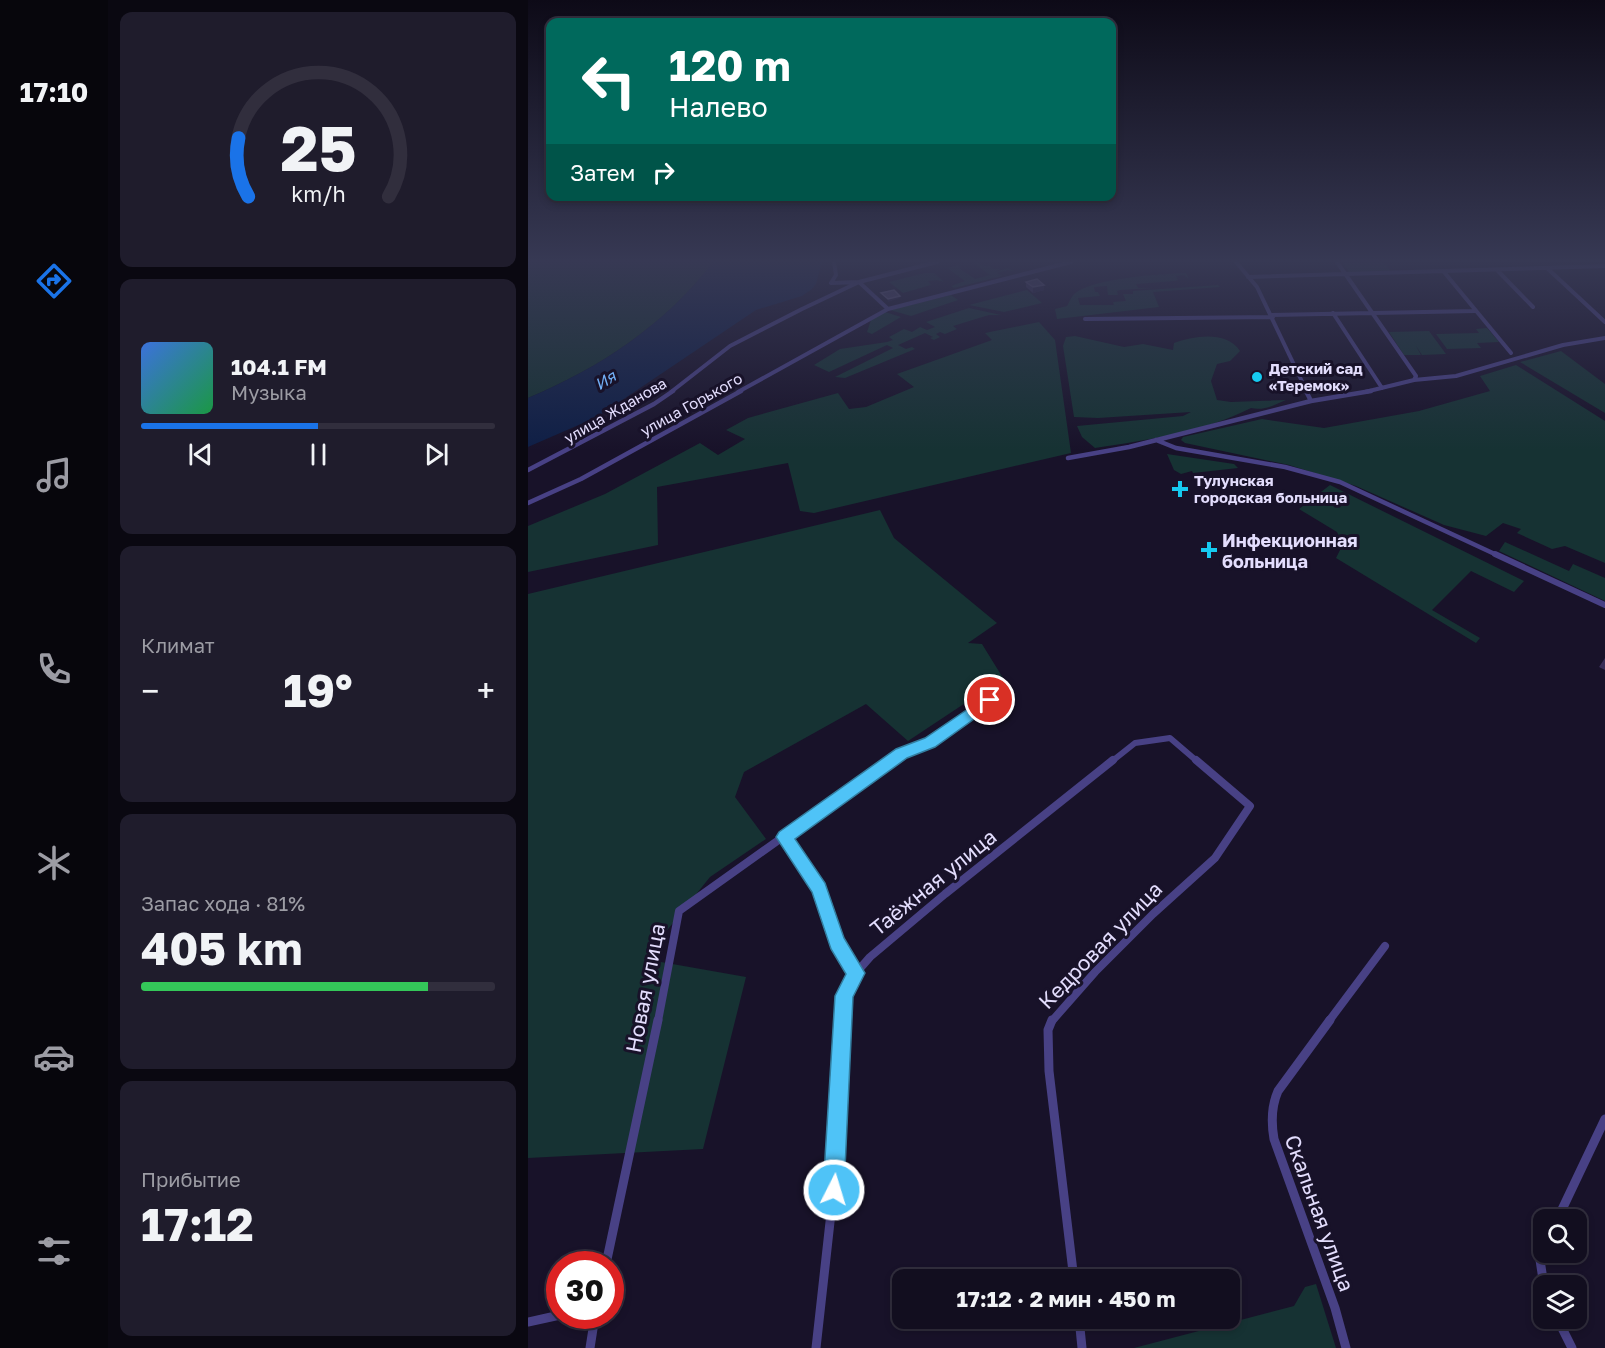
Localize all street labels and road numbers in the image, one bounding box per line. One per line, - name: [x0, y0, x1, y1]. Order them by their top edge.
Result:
- street label: улица Горького: [637, 369, 745, 439]
- street label: улица Жданова: [561, 373, 669, 447]
- street label: Таёжная улица: [865, 823, 1001, 941]
- street label: Кедровая улица: [1033, 876, 1167, 1014]
- street label: Новая улица: [620, 921, 670, 1055]
- street label: Скальная улица: [1280, 1131, 1360, 1295]

